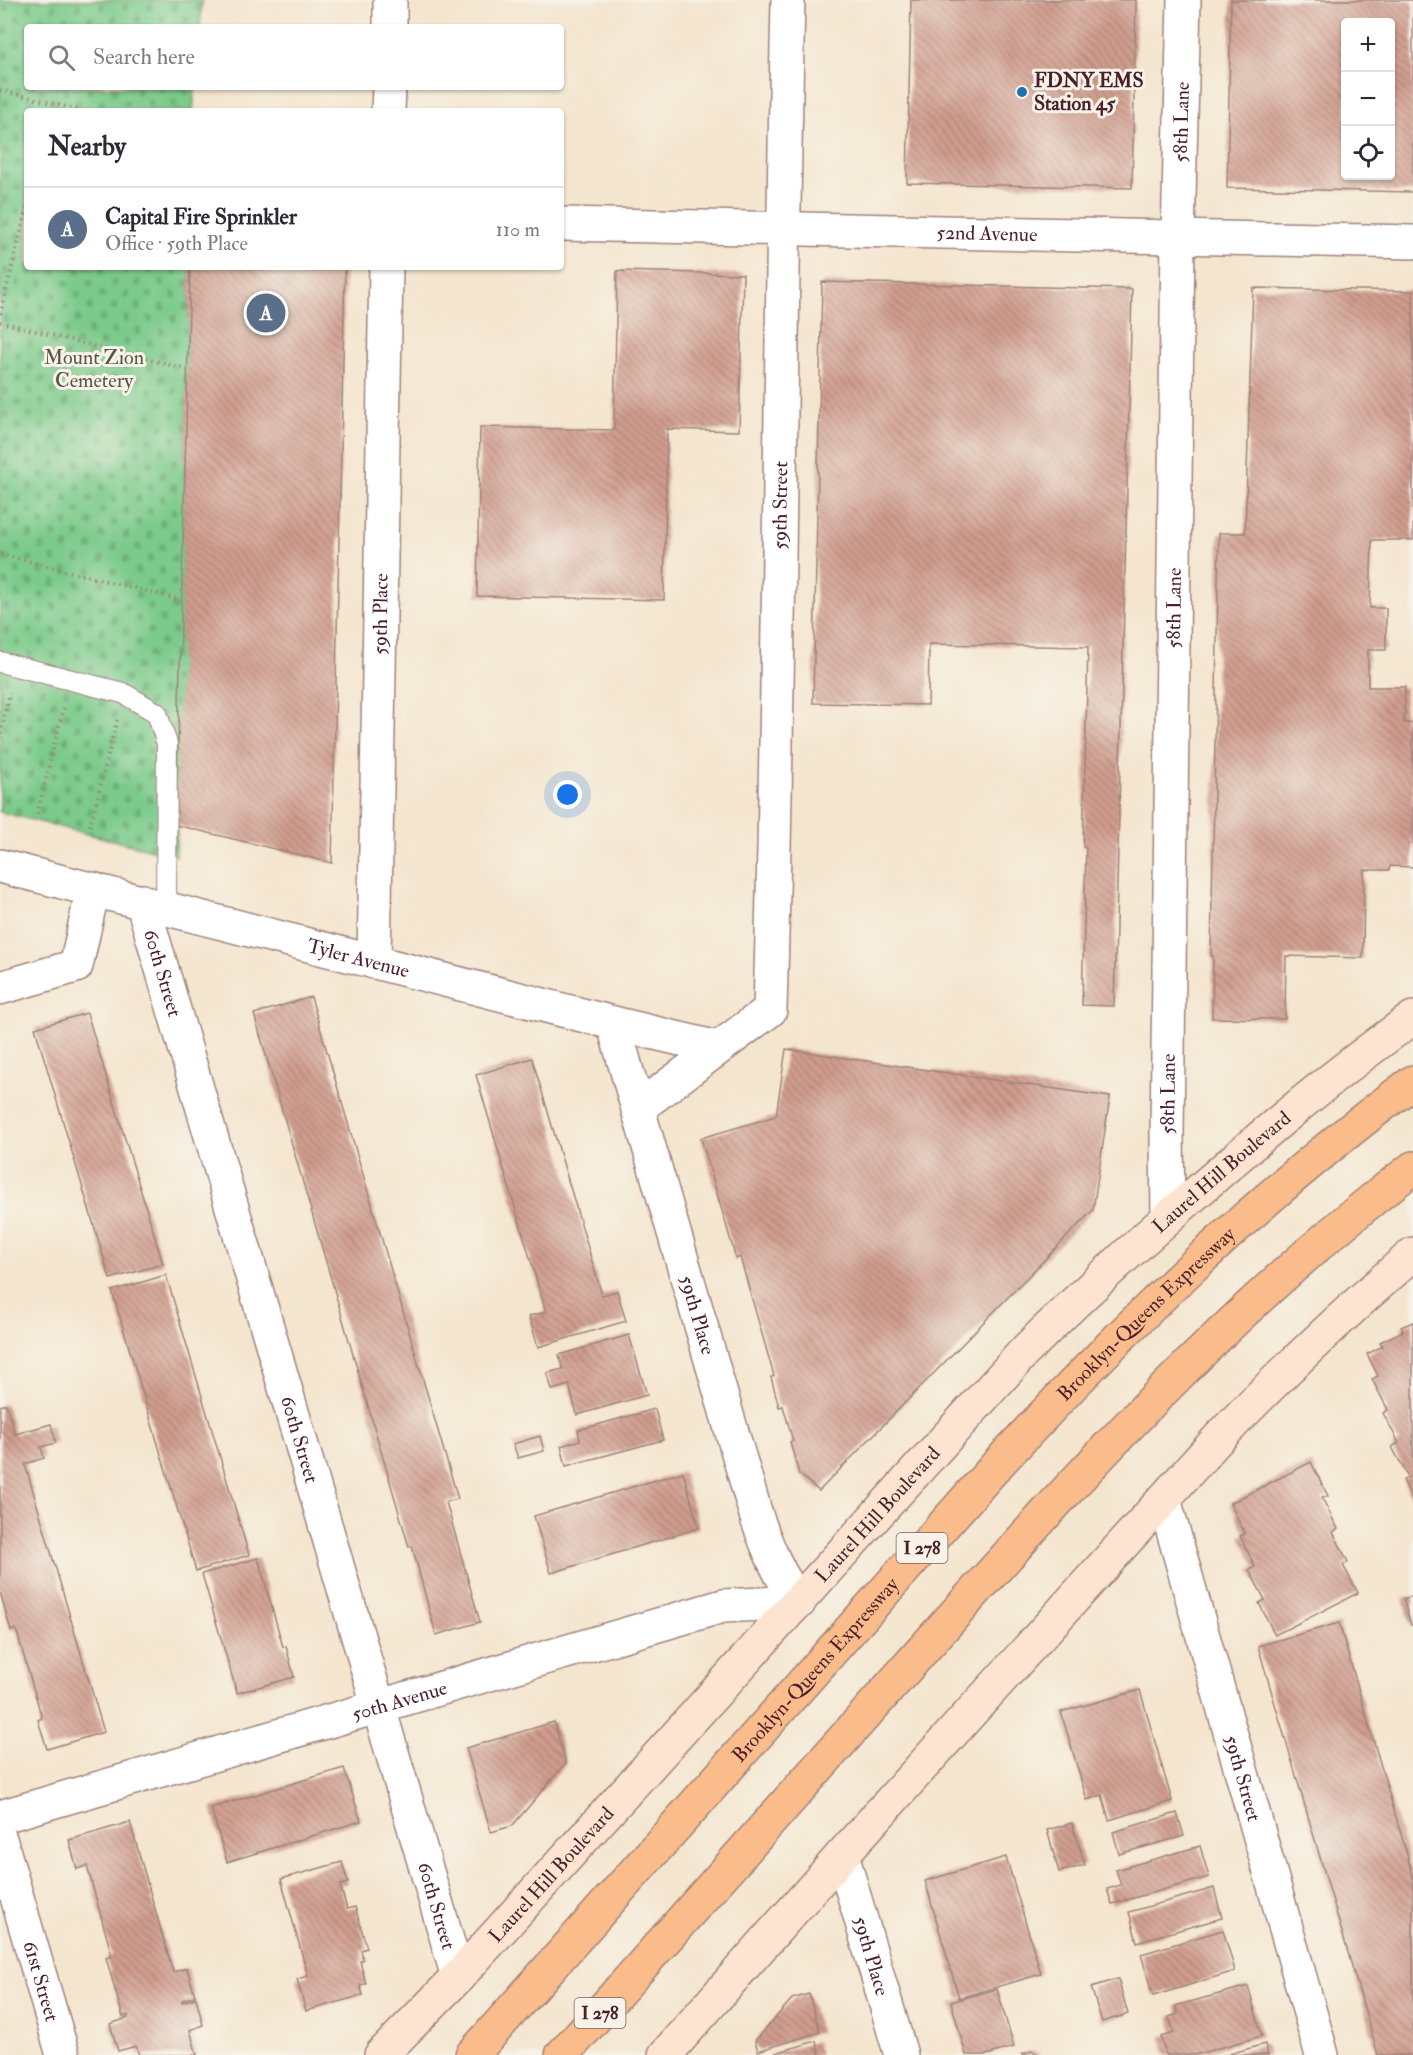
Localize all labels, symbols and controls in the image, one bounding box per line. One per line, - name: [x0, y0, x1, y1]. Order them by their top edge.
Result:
- map controls: [1341, 18, 1395, 180]
- button: +: [1341, 18, 1395, 72]
- search box: [24, 24, 564, 90]
- icon: search: [45, 41, 78, 74]
- text: Search here: [93, 43, 195, 71]
- place label: FDNY EMS Station 45: [1034, 68, 1144, 116]
- button: −: [1341, 72, 1395, 126]
- street label: 58th Lane: [1167, 81, 1194, 163]
- marker: FDNY EMS Station 45: [1015, 85, 1029, 99]
- button: locate: [1341, 126, 1395, 180]
- text: Nearby: [48, 131, 126, 163]
- text: Capital Fire Sprinkler: [105, 203, 297, 231]
- text: A: [61, 217, 74, 242]
- text: 110 m: [496, 217, 540, 242]
- street label: 52nd Avenue: [936, 219, 1038, 247]
- text: Office · 59th Place: [105, 231, 248, 256]
- pin: A: [246, 290, 286, 336]
- park label: Mount Zion Cemetery: [44, 345, 144, 393]
- street label: 59th Street: [767, 461, 793, 550]
- street label: 58th Lane: [1160, 567, 1186, 649]
- street label: 59th Place: [367, 573, 393, 655]
- your location: [553, 780, 582, 809]
- street label: 60th Street: [138, 926, 188, 1020]
- street label: Tyler Avenue: [305, 933, 412, 983]
- street label: 58th Lane: [1154, 1053, 1180, 1135]
- street label: Laurel Hill Boulevard: [1147, 1105, 1296, 1238]
- street label: Brooklyn-Queens Expressway: [1051, 1221, 1241, 1406]
- street label: 59th Place: [674, 1272, 721, 1358]
- street label: 60th Street: [275, 1393, 325, 1486]
- street label: Laurel Hill Boulevard: [809, 1441, 945, 1587]
- road number: I 278: [896, 1533, 948, 1563]
- street label: Brooklyn-Queens Expressway: [726, 1571, 905, 1767]
- street label: 50th Avenue: [349, 1675, 450, 1726]
- street label: 59th Street: [1219, 1732, 1268, 1824]
- street label: Laurel Hill Boulevard: [483, 1801, 619, 1948]
- street label: 60th Street: [412, 1859, 462, 1953]
- street label: 59th Place: [848, 1913, 895, 1998]
- street label: 61st Street: [18, 1938, 65, 2025]
- road number: I 278: [574, 1998, 626, 2028]

